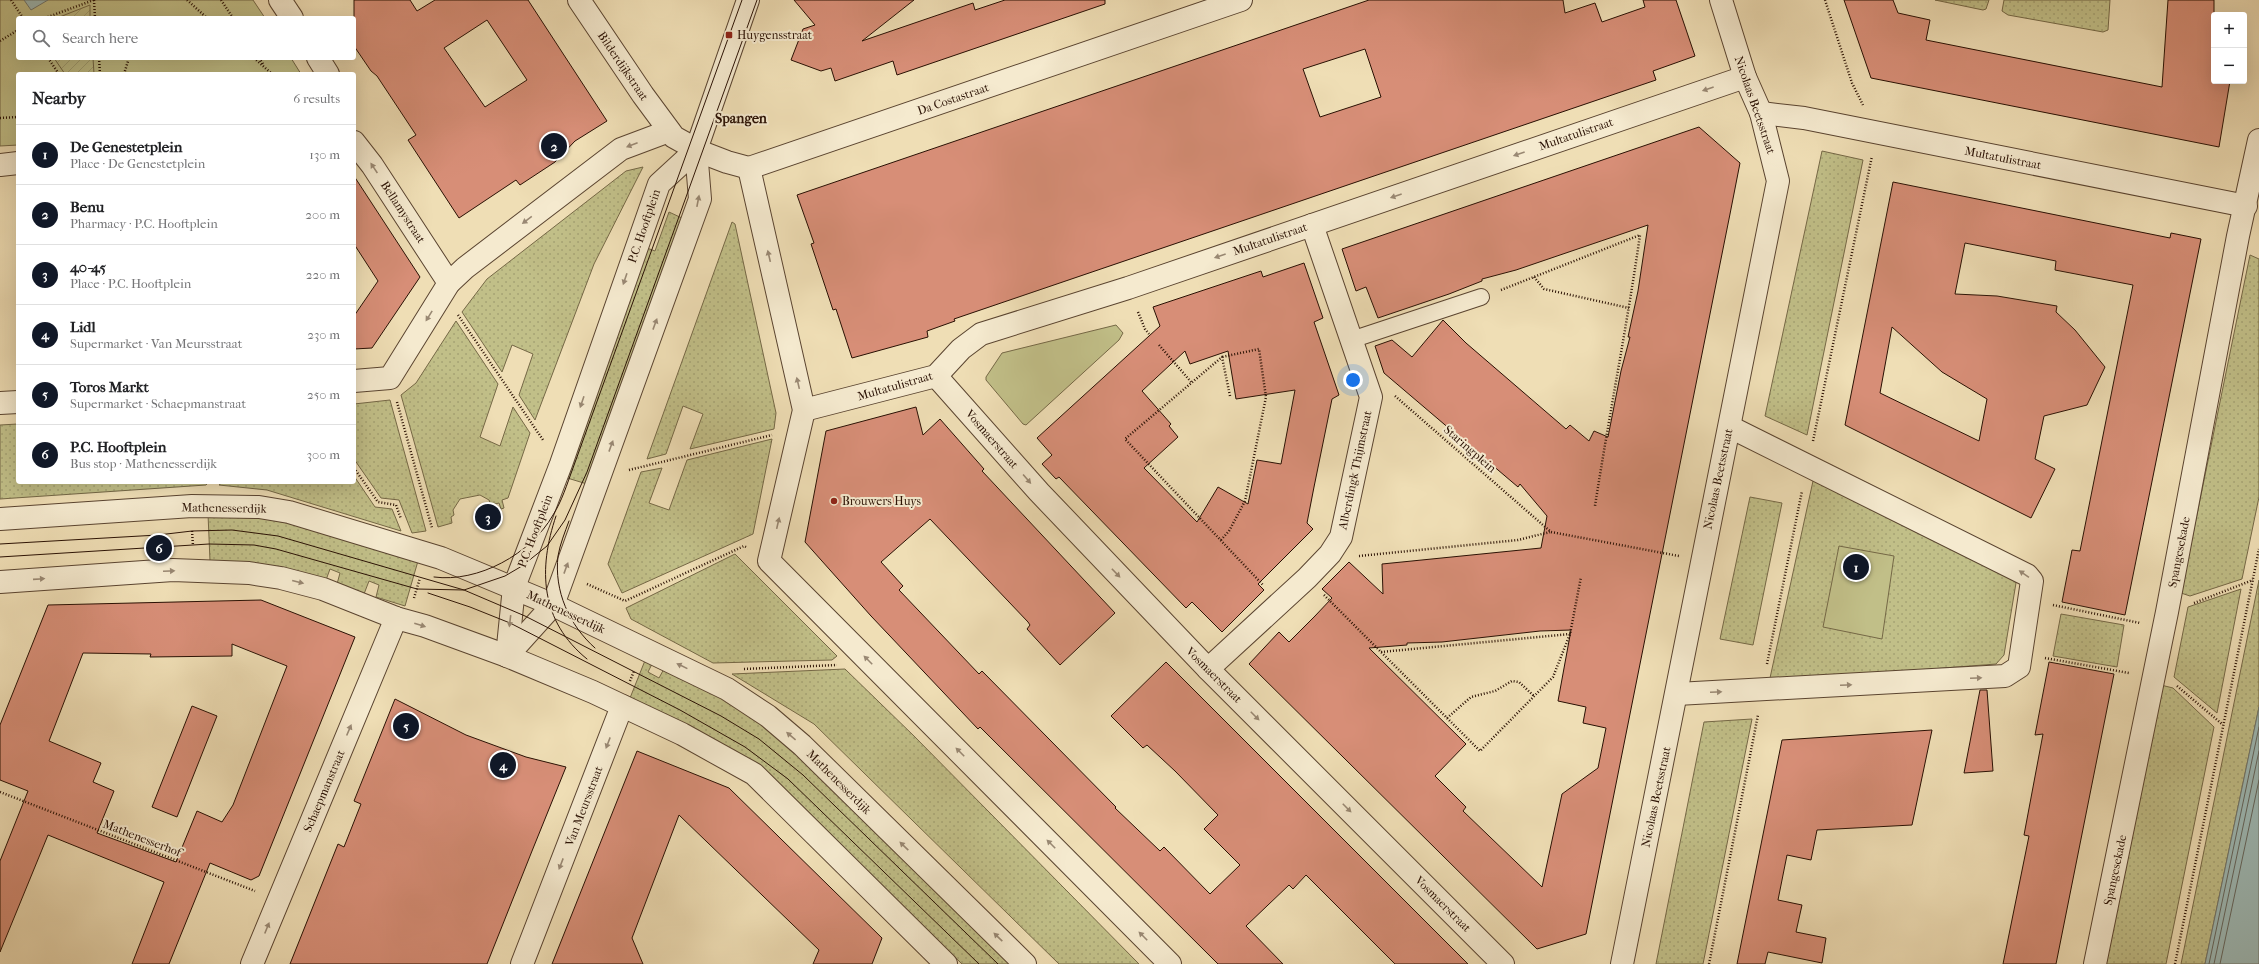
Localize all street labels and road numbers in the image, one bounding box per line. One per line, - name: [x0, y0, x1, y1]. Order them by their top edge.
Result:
- street label: Bilderdijkstraat: [595, 29, 652, 104]
- street label: Nicolaas Beetsstraat: [1732, 54, 1779, 157]
- street label: Da Costastraat: [915, 80, 991, 118]
- street label: Multatulistraat: [1537, 114, 1616, 153]
- street label: Multatulistraat: [1963, 144, 2043, 172]
- street label: Bellamystraat: [378, 178, 429, 246]
- street label: P.C. Hooftplein: [625, 187, 663, 265]
- street label: Multatulistraat: [1231, 219, 1310, 258]
- street label: Multatulistraat: [856, 368, 935, 403]
- street label: Vosmaerstraat: [962, 406, 1022, 472]
- street label: Alberdingk Thijmstraat: [1335, 409, 1375, 532]
- street label: Staringplein: [1441, 423, 1499, 475]
- street label: Nicolaas Beetsstraat: [1700, 427, 1736, 531]
- street label: P.C. Hooftplein: [515, 492, 555, 569]
- street label: Mathenesserdijk: [181, 500, 268, 516]
- street label: Spangesekade: [2165, 515, 2193, 589]
- street label: Mathenesserdijk: [524, 588, 608, 637]
- street label: Vosmaerstraat: [1182, 643, 1245, 706]
- street label: Nicolaas Beetsstraat: [1638, 745, 1674, 849]
- street label: Schaepmanstraat: [300, 747, 348, 834]
- street label: Mathenesserdijk: [804, 747, 875, 818]
- street label: Van Meursstraat: [562, 763, 606, 849]
- street label: Mathenesserhof: [101, 817, 186, 860]
- street label: Spangesekade: [2101, 833, 2129, 907]
- street label: Vosmaerstraat: [1411, 872, 1474, 935]

